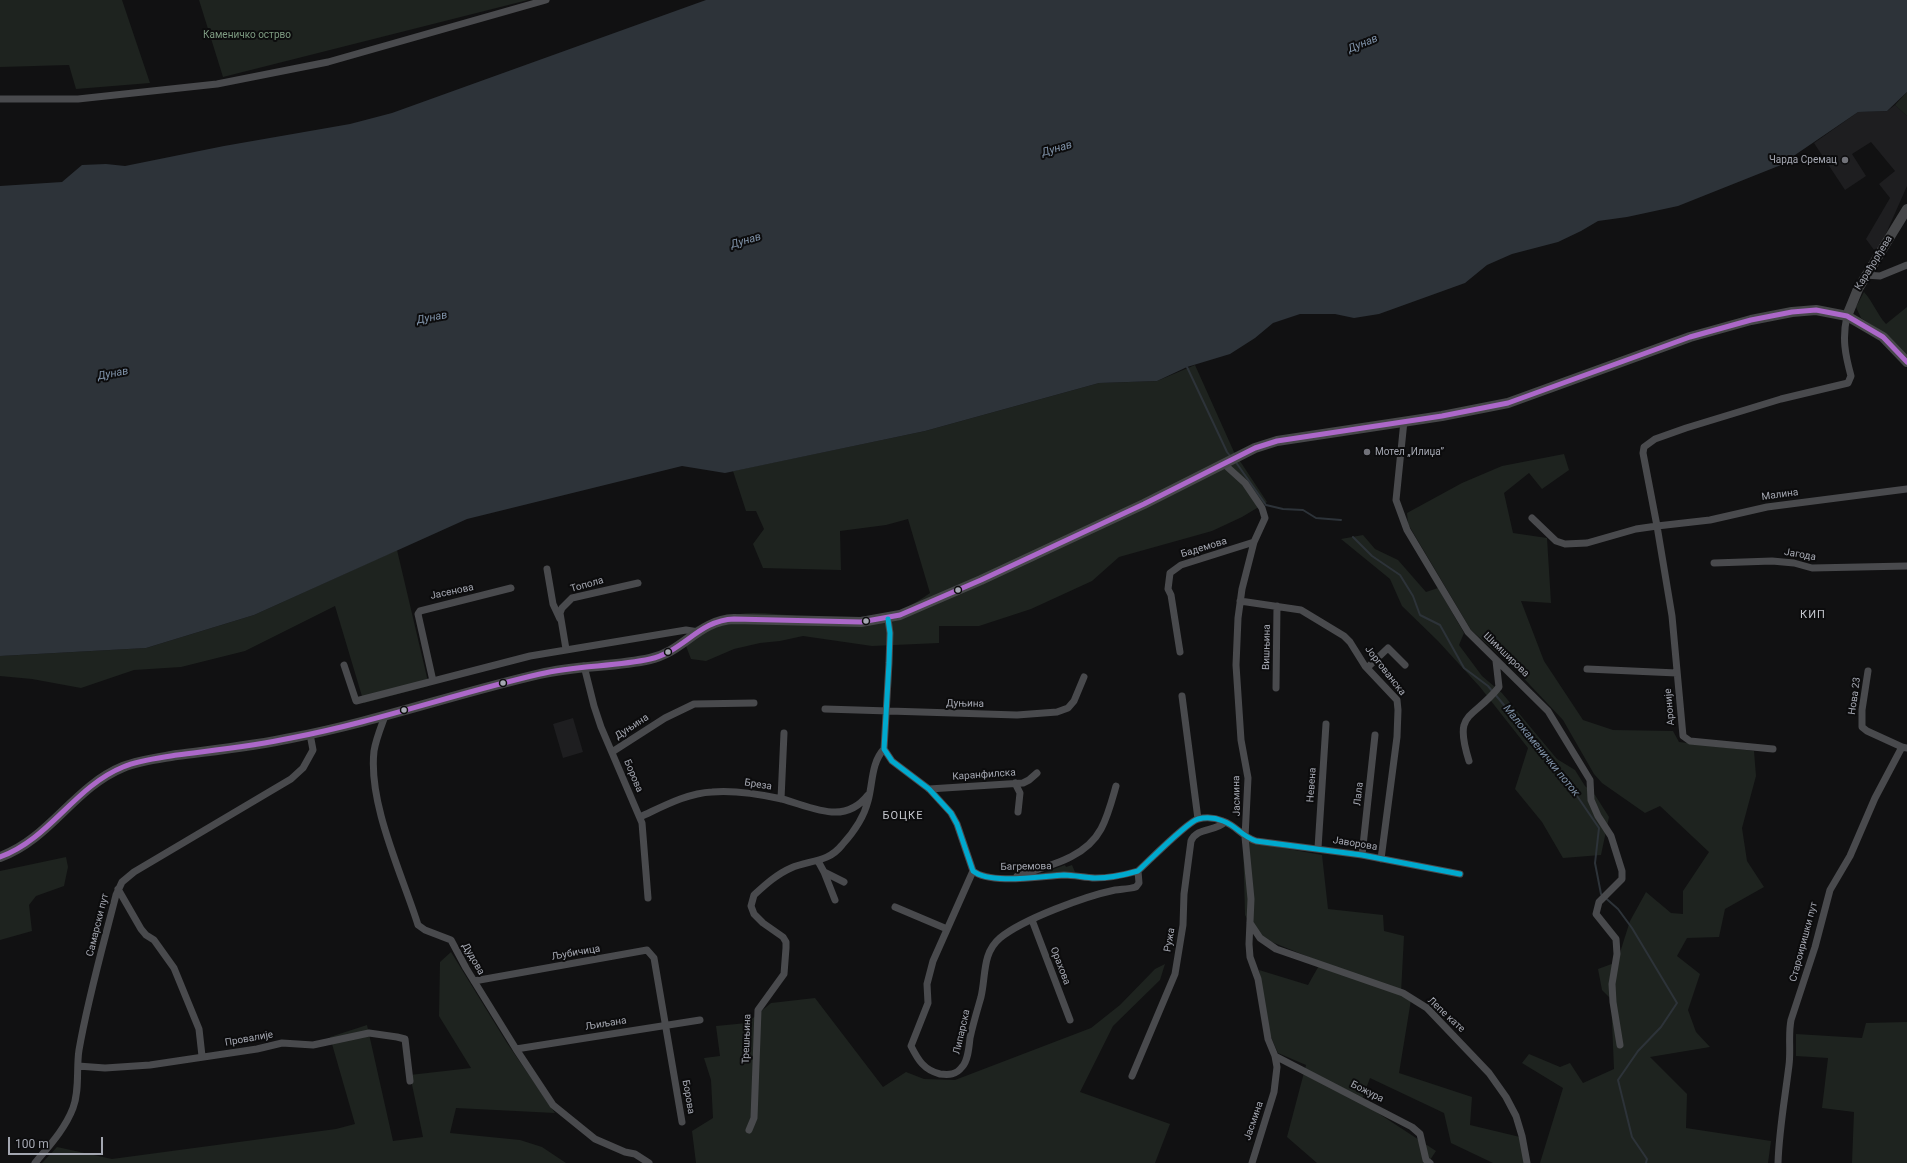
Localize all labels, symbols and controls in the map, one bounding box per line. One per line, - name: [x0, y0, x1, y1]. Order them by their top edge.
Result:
- park label: Каменичко острво: [203, 29, 291, 41]
- water label: Дунав: [1346, 32, 1380, 56]
- water label: Дунав: [1040, 138, 1074, 160]
- place label: Чарда Сремац: [1769, 154, 1837, 166]
- marker: Чарда Сремац: [1840, 155, 1850, 165]
- water label: Дунав: [729, 230, 763, 252]
- street label: Карађорђева: [1853, 234, 1895, 292]
- water label: Дунав: [416, 309, 448, 327]
- water label: Дунав: [97, 365, 129, 383]
- place label: Мотел „Илиџа”: [1375, 446, 1444, 458]
- marker: Мотел „Илиџа”: [1362, 447, 1372, 457]
- street label: Малина: [1761, 486, 1799, 504]
- street label: Бадемова: [1180, 535, 1228, 561]
- street label: Јагода: [1783, 546, 1817, 564]
- street label: Топола: [569, 575, 605, 595]
- street label: Јасенова: [429, 582, 475, 602]
- unlabelled marker: [953, 585, 963, 595]
- district label: КИП: [1800, 608, 1826, 622]
- unlabelled marker: [861, 616, 871, 626]
- street label: Вишњина: [1261, 624, 1273, 670]
- street label: Шимширова: [1481, 630, 1531, 680]
- street label: Јоргованска: [1362, 644, 1408, 698]
- unlabelled marker: [663, 647, 673, 657]
- street label: Нова 23: [1846, 676, 1864, 716]
- unlabelled marker: [498, 678, 508, 688]
- street label: Ароније: [1662, 688, 1678, 726]
- street label: Дуњина: [946, 698, 984, 710]
- water label: Малокаменички поток: [1500, 702, 1582, 800]
- unlabelled marker: [399, 705, 409, 715]
- street label: Дуњина: [613, 712, 651, 742]
- street label: Борова: [621, 758, 645, 794]
- street label: Каранфилска: [952, 767, 1016, 783]
- street label: Невена: [1305, 767, 1319, 803]
- street label: Јасмина: [1231, 776, 1243, 816]
- street label: Бреза: [743, 777, 773, 793]
- street label: Лала: [1352, 782, 1366, 806]
- district label: БОЦКЕ: [883, 809, 923, 823]
- street label: Јаворова: [1332, 835, 1378, 853]
- street label: Багремова: [1000, 861, 1052, 873]
- street label: Самарски пут: [84, 892, 112, 958]
- street label: Староиришки пут: [1788, 901, 1820, 983]
- street label: Ружа: [1162, 927, 1178, 953]
- street label: Дудова: [459, 941, 487, 977]
- street label: Љубичица: [551, 943, 601, 963]
- street label: Орахова: [1047, 945, 1073, 987]
- street label: Лепе кате: [1425, 995, 1467, 1035]
- street label: Липарска: [951, 1008, 973, 1056]
- street label: Трешњина: [740, 1014, 754, 1064]
- street label: Љиљана: [585, 1015, 627, 1033]
- street label: Провалије: [224, 1029, 274, 1049]
- street label: Борова: [679, 1079, 697, 1115]
- street label: Божура: [1349, 1079, 1385, 1105]
- street label: Јасмина: [1242, 1100, 1266, 1142]
- scale bar: [10, 1129, 105, 1155]
- text: 100 m: [15, 1137, 49, 1151]

